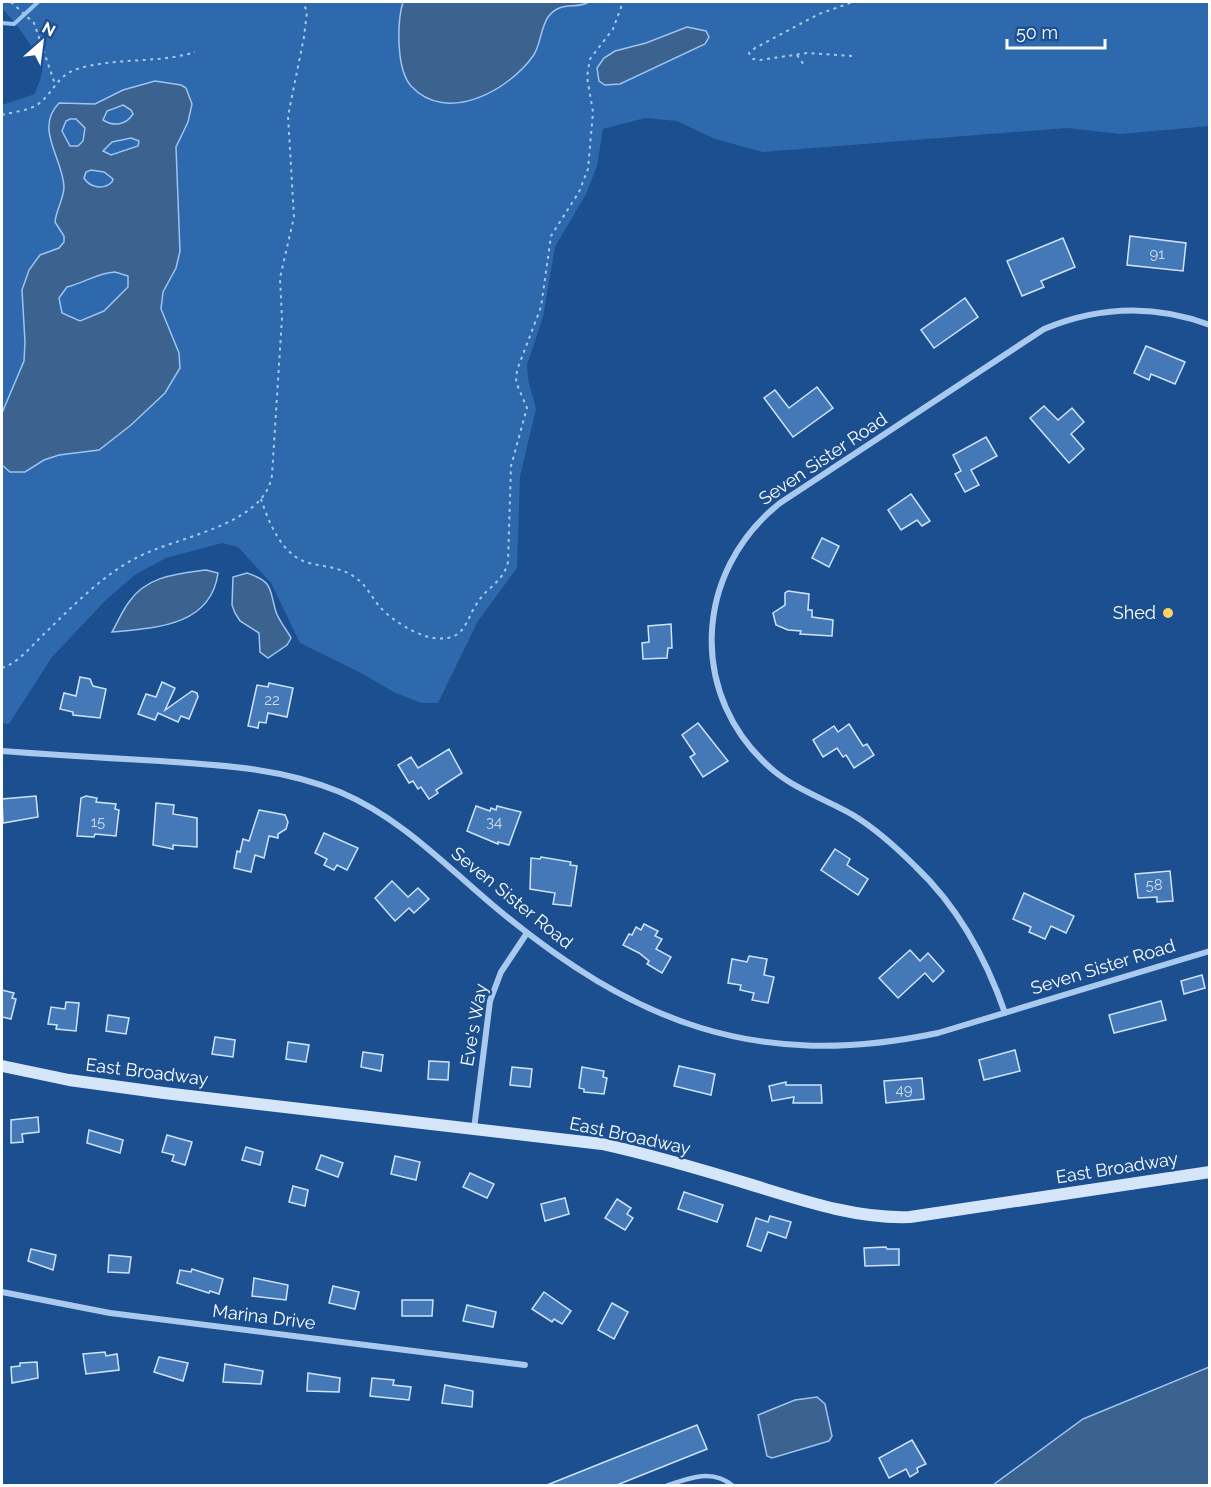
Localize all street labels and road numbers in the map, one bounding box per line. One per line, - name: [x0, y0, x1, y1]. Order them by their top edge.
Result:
- street label: Seven Sister Road: [755, 408, 891, 509]
- street label: Seven Sister Road: [447, 842, 577, 953]
- street label: Seven Sister Road: [1028, 935, 1178, 998]
- street label: Eve's Way: [456, 982, 491, 1068]
- street label: East Broadway: [85, 1054, 210, 1089]
- street label: East Broadway: [568, 1112, 693, 1159]
- street label: East Broadway: [1054, 1147, 1180, 1188]
- street label: Marina Drive: [211, 1300, 317, 1333]

